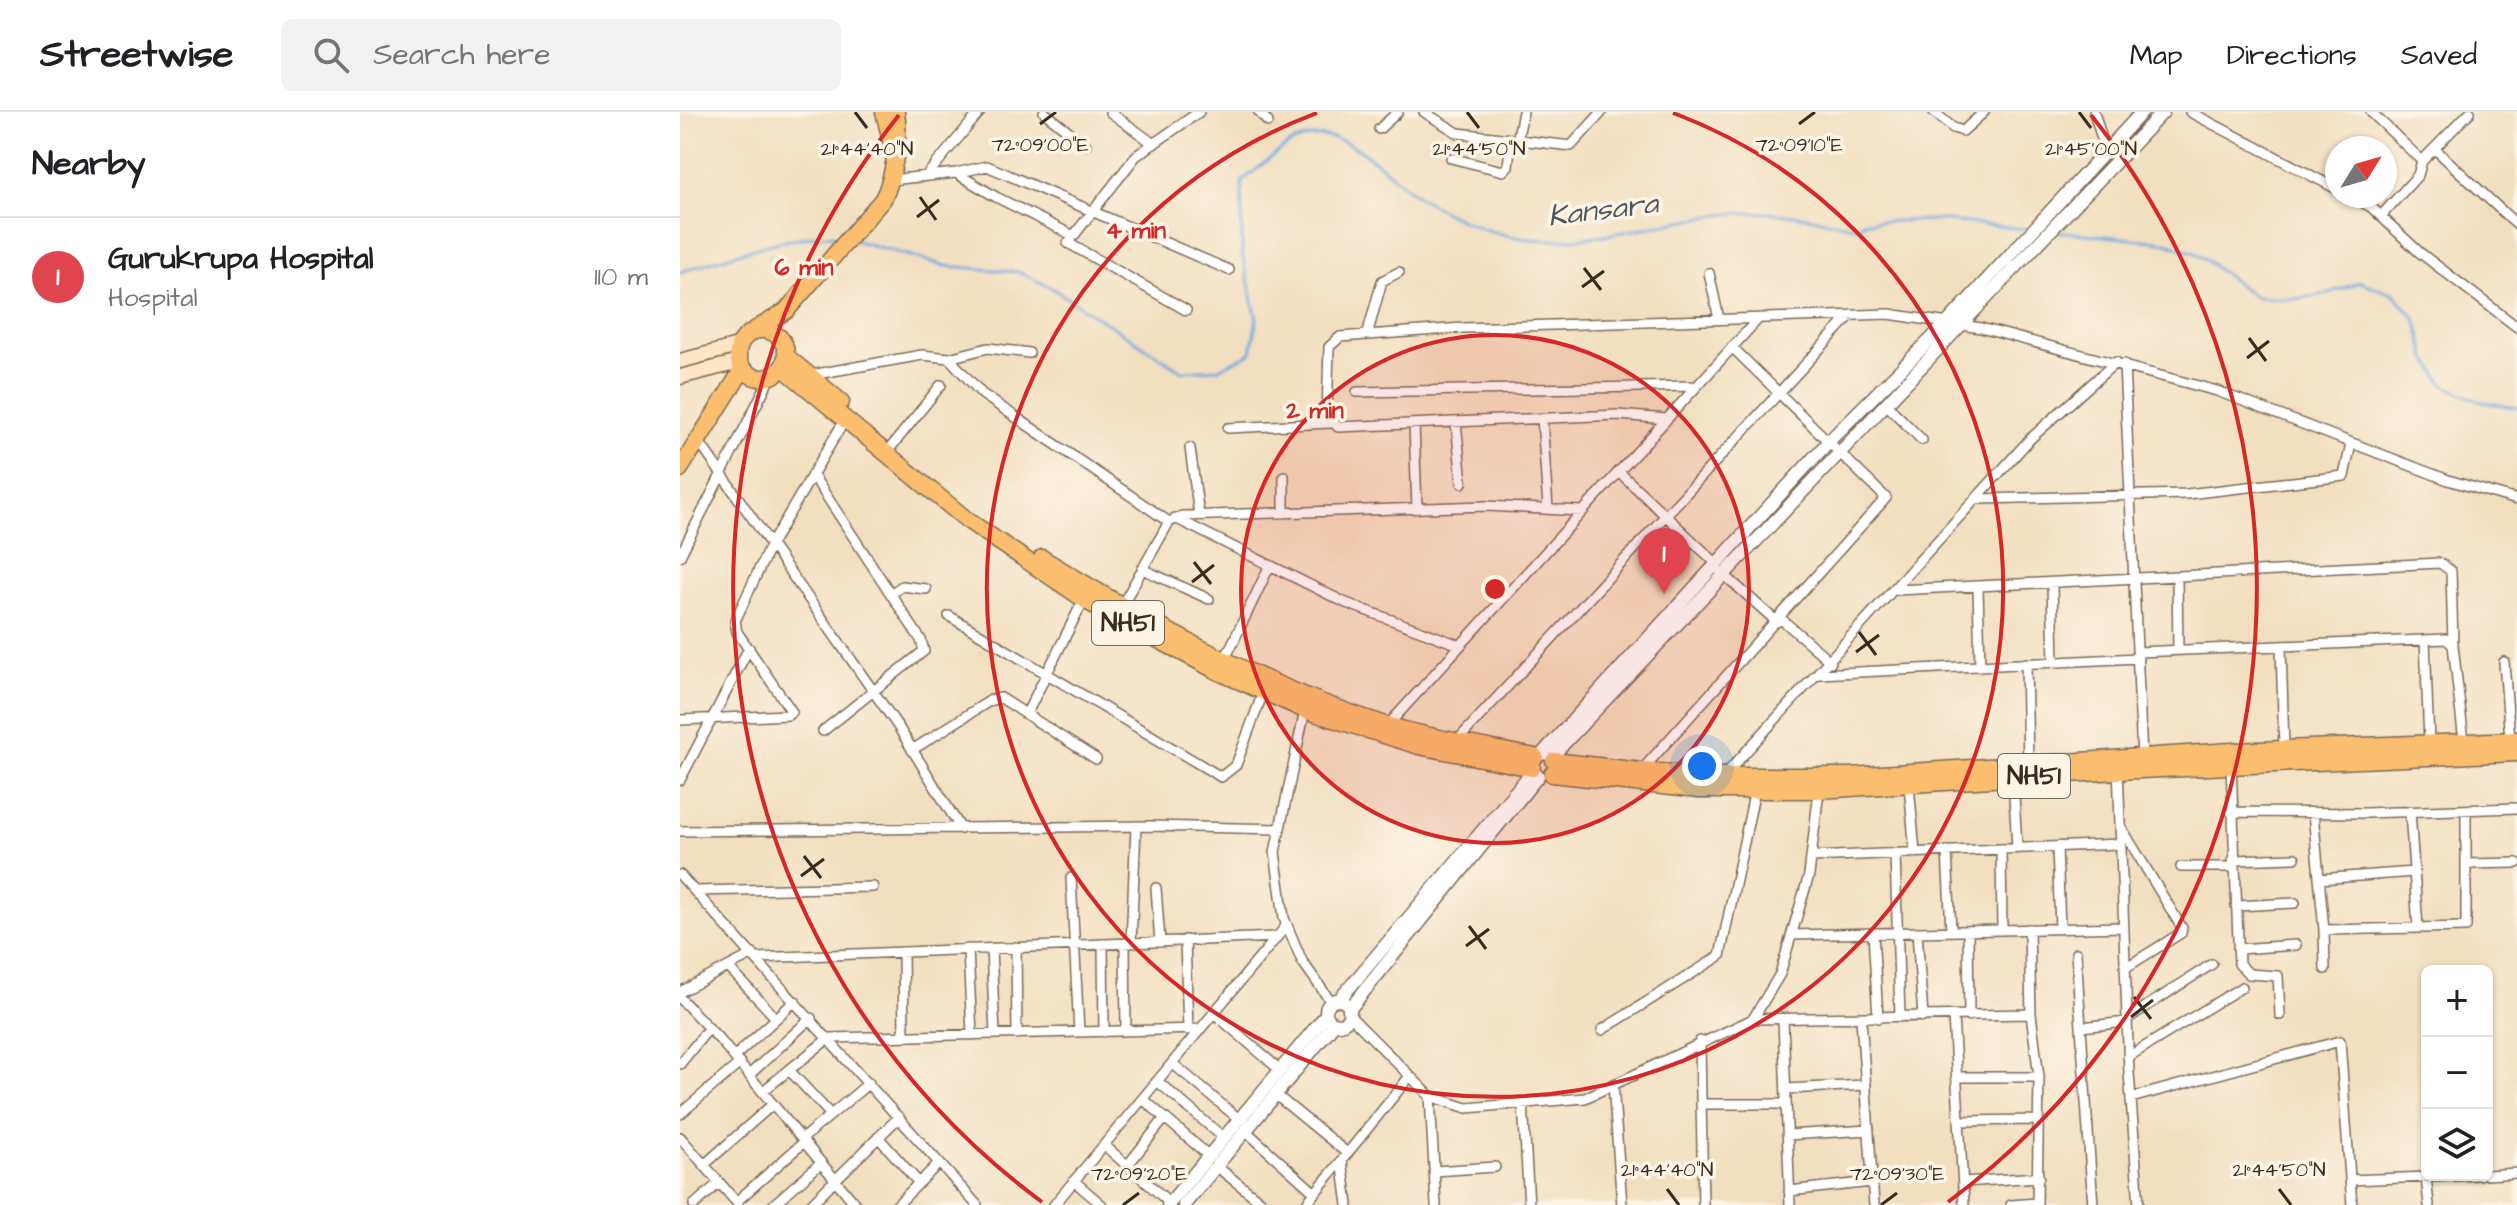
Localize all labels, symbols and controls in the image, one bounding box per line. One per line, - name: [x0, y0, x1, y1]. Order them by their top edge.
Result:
- search box: [281, 19, 841, 91]
- text: Streetwise: [40, 29, 233, 81]
- icon: search: [309, 33, 353, 77]
- text: Search here: [373, 34, 550, 76]
- text: Map: [2130, 36, 2183, 75]
- text: Directions: [2227, 36, 2357, 75]
- text: Saved: [2401, 36, 2477, 75]
- text: 72°09'00"E: [991, 131, 1089, 159]
- text: 72°09'10"E: [1755, 131, 1843, 159]
- text: 21°44'40"N: [821, 135, 913, 163]
- text: 21°44'50"N: [1433, 135, 1525, 163]
- text: 21°45'00"N: [2045, 135, 2137, 163]
- north arrow: [2325, 136, 2397, 208]
- text: Nearby: [32, 140, 146, 188]
- water label: Kansara: [1546, 182, 1662, 238]
- text: 4 min: [1106, 214, 1166, 248]
- text: Gurukrupa Hospital: [108, 238, 373, 280]
- text: 6 min: [775, 251, 833, 285]
- text: 1: [56, 259, 60, 295]
- text: 110 m: [594, 259, 648, 295]
- text: Hospital: [108, 280, 198, 316]
- text: 2 min: [1285, 394, 1344, 428]
- pin: 1: [1638, 528, 1690, 594]
- centre of rings: [1481, 575, 1509, 603]
- road number: NH51: [1092, 601, 1164, 645]
- your location: [1682, 746, 1722, 786]
- road number: NH51: [1998, 754, 2070, 798]
- map controls: [2421, 965, 2493, 1181]
- button: +: [2421, 965, 2493, 1037]
- button: −: [2421, 1037, 2493, 1109]
- button: layers: [2421, 1109, 2493, 1181]
- text: 21°44'40"N: [1621, 1156, 1713, 1184]
- text: 21°44'50"N: [2233, 1156, 2325, 1184]
- text: 72°09'20"E: [1091, 1160, 1187, 1188]
- text: 72°09'30"E: [1850, 1160, 1945, 1188]

